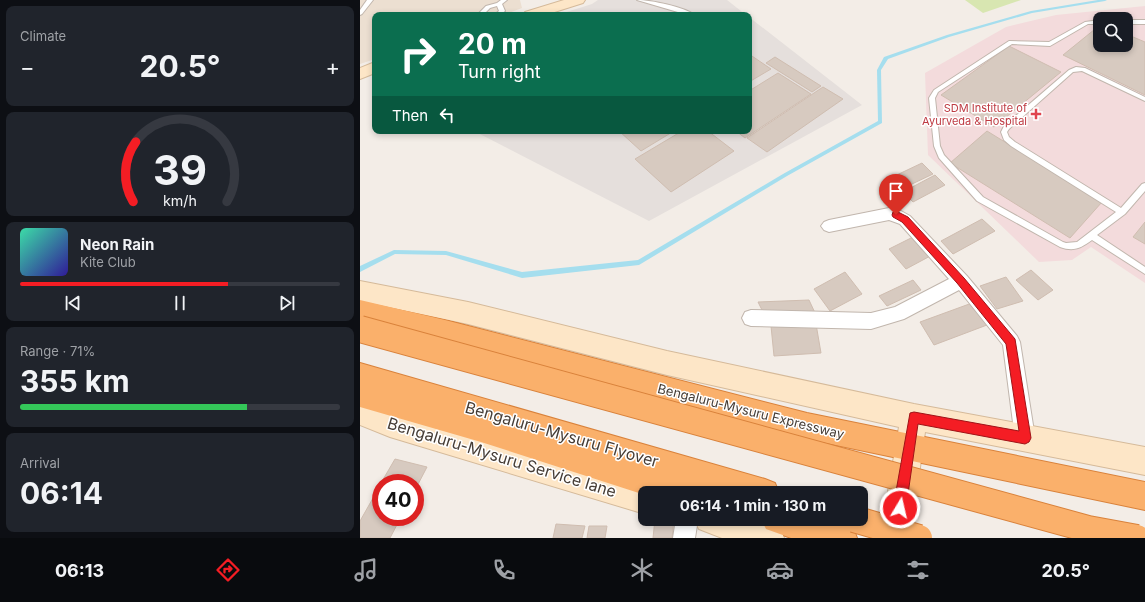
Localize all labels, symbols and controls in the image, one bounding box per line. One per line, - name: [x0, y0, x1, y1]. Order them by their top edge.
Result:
- map controls: [1093, 12, 1133, 52]
- button: search: [1093, 12, 1133, 52]
- text: 20 m: [458, 27, 527, 61]
- text: Climate: [20, 28, 66, 44]
- icon: right: [392, 28, 444, 80]
- text: 20.5°: [140, 48, 220, 84]
- text: −: [20, 54, 35, 80]
- text: +: [325, 54, 340, 80]
- text: Turn right: [458, 61, 541, 82]
- place label: SDM Institute of Ayurveda & Hospital: [922, 101, 1027, 128]
- icon: left: [436, 104, 458, 126]
- text: Then: [392, 106, 428, 125]
- marker: SDM Institute of Ayurveda & Hospital: [1030, 108, 1042, 120]
- text: 39: [153, 144, 207, 194]
- pin: [879, 174, 913, 215]
- icon: arrive: [885, 180, 907, 202]
- text: km/h: [163, 191, 197, 208]
- text: Neon Rain: [80, 235, 154, 254]
- text: Kite Club: [80, 254, 136, 270]
- icon: previous: [62, 292, 84, 314]
- icon: pause: [169, 292, 191, 314]
- icon: next: [276, 292, 298, 314]
- text: Range · 71%: [20, 343, 95, 359]
- text: 355 km: [20, 363, 130, 399]
- street label: Bengaluru-Mysuru Expressway: [656, 380, 846, 442]
- street label: Bengaluru-Mysuru Flyover: [463, 397, 661, 471]
- street label: Bengaluru-Mysuru Service lane: [385, 413, 619, 501]
- text: Arrival: [20, 455, 60, 471]
- speed limit sign: 40: [372, 474, 424, 526]
- text: 06:14: [20, 475, 103, 511]
- position arrow: [879, 487, 921, 529]
- text: 06:14 · 1 min · 130 m: [680, 496, 826, 515]
- icon: directions: [214, 556, 242, 584]
- icon: music: [352, 556, 380, 584]
- icon: phone: [490, 556, 518, 584]
- icon: climate: [628, 556, 656, 584]
- icon: car: [766, 556, 794, 584]
- icon: filters: [904, 556, 932, 584]
- text: 06:13: [55, 560, 104, 581]
- text: 20.5°: [1042, 560, 1090, 581]

